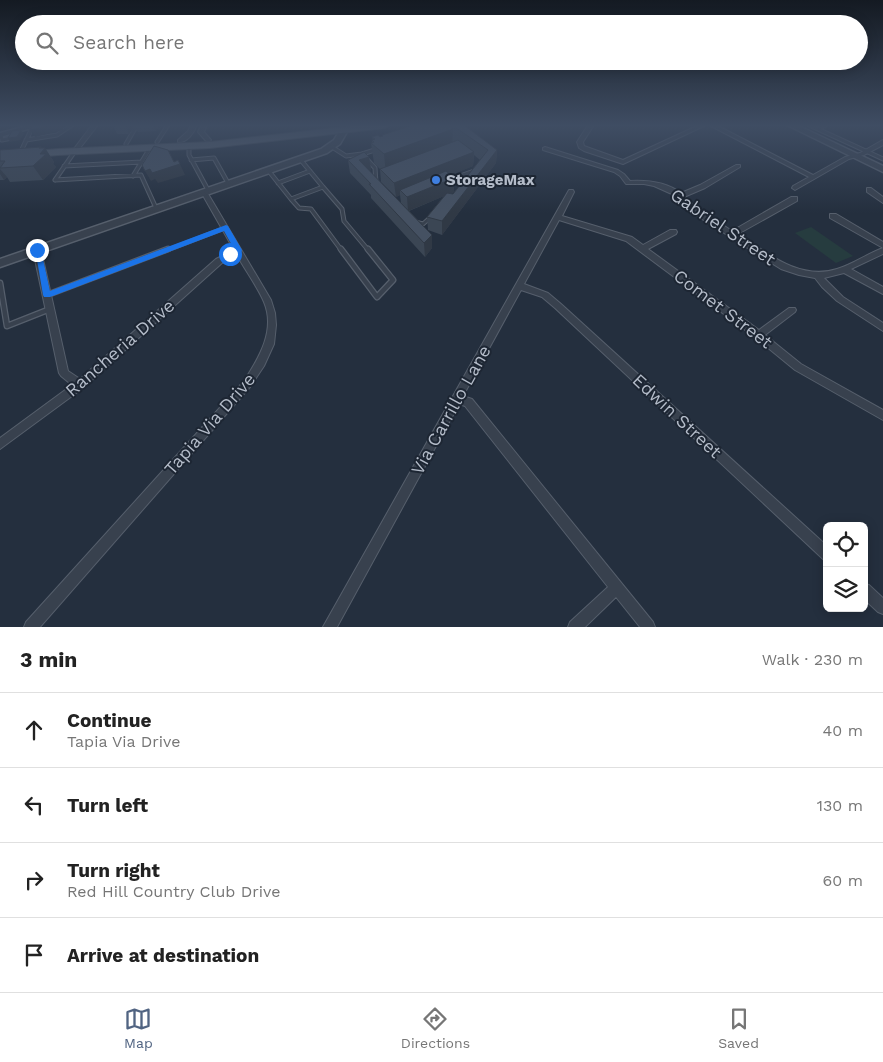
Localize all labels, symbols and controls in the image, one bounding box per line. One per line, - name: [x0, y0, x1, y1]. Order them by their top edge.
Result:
- search box: [15, 15, 868, 70]
- icon: search: [33, 29, 61, 57]
- text: Search here: [73, 31, 184, 54]
- place label: StorageMax: [446, 171, 535, 189]
- marker: StorageMax: [430, 174, 442, 186]
- street label: Gabriel Street: [667, 184, 780, 270]
- route end: [26, 239, 49, 262]
- route start: [219, 243, 242, 266]
- street label: Comet Street: [670, 265, 777, 353]
- street label: Rancheria Drive: [61, 295, 179, 401]
- street label: Via Carrillo Lane: [406, 341, 495, 478]
- street label: Tapia Via Drive: [160, 369, 259, 479]
- street label: Edwin Street: [629, 369, 726, 462]
- map controls: [823, 522, 868, 612]
- button: locate: [823, 522, 868, 567]
- button: layers: [823, 567, 868, 612]
- text: 3 min: [20, 647, 77, 672]
- text: Walk · 230 m: [762, 650, 863, 669]
- text: Continue: [67, 709, 151, 732]
- icon: ahead: [20, 716, 48, 744]
- text: 40 m: [823, 721, 863, 740]
- text: Tapia Via Drive: [67, 732, 181, 751]
- icon: left: [20, 791, 48, 819]
- text: Turn left: [67, 794, 148, 817]
- text: 130 m: [817, 796, 863, 815]
- text: Turn right: [67, 859, 160, 882]
- icon: right: [20, 866, 48, 894]
- text: 60 m: [823, 871, 863, 890]
- text: Red Hill Country Club Drive: [67, 882, 281, 901]
- icon: arrive: [20, 941, 48, 969]
- text: Arrive at destination: [67, 944, 259, 967]
- tab: Map: [124, 1005, 153, 1051]
- tab: Directions: [401, 1005, 470, 1051]
- tab: Saved: [718, 1005, 759, 1051]

